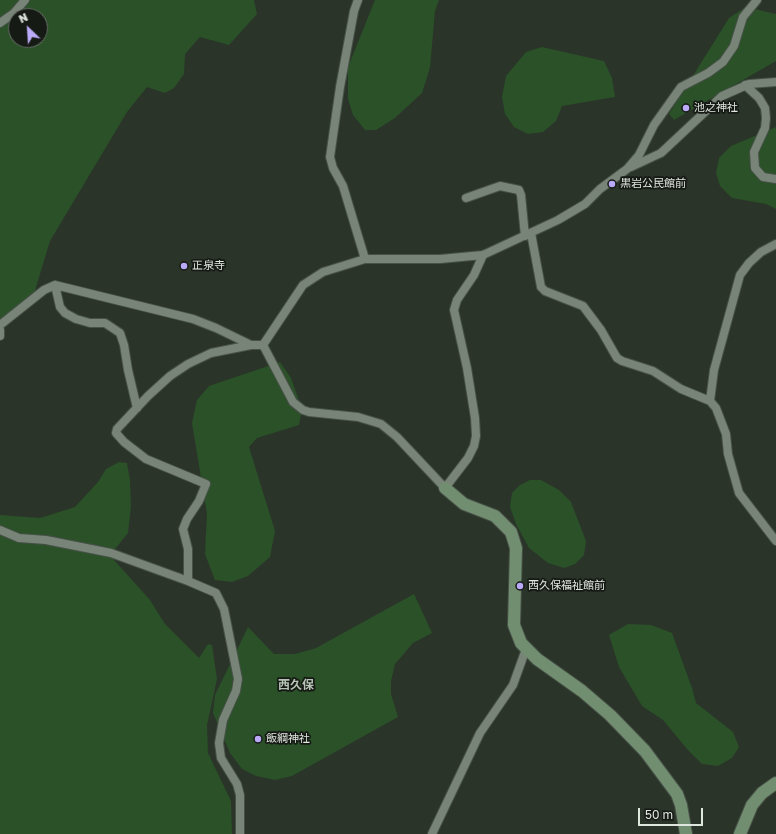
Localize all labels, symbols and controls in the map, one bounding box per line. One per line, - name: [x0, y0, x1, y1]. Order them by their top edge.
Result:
- north arrow: [8, 8, 48, 48]
- text: N: [17, 10, 30, 25]
- place label: 池之神社: [694, 101, 738, 115]
- marker: 池之神社: [681, 103, 691, 113]
- place label: 黒岩公民館前: [620, 177, 686, 191]
- marker: 黒岩公民館前: [607, 179, 617, 189]
- place label: 正泉寺: [192, 259, 225, 273]
- marker: 正泉寺: [179, 261, 189, 271]
- place label: 西久保福祉館前: [528, 579, 605, 593]
- marker: 西久保福祉館前: [515, 581, 525, 591]
- district label: 西久保: [278, 678, 314, 692]
- place label: 飯綱神社: [266, 732, 310, 746]
- marker: 飯綱神社: [253, 734, 263, 744]
- scale bar: [640, 800, 705, 826]
- text: 50 m: [645, 807, 673, 822]

